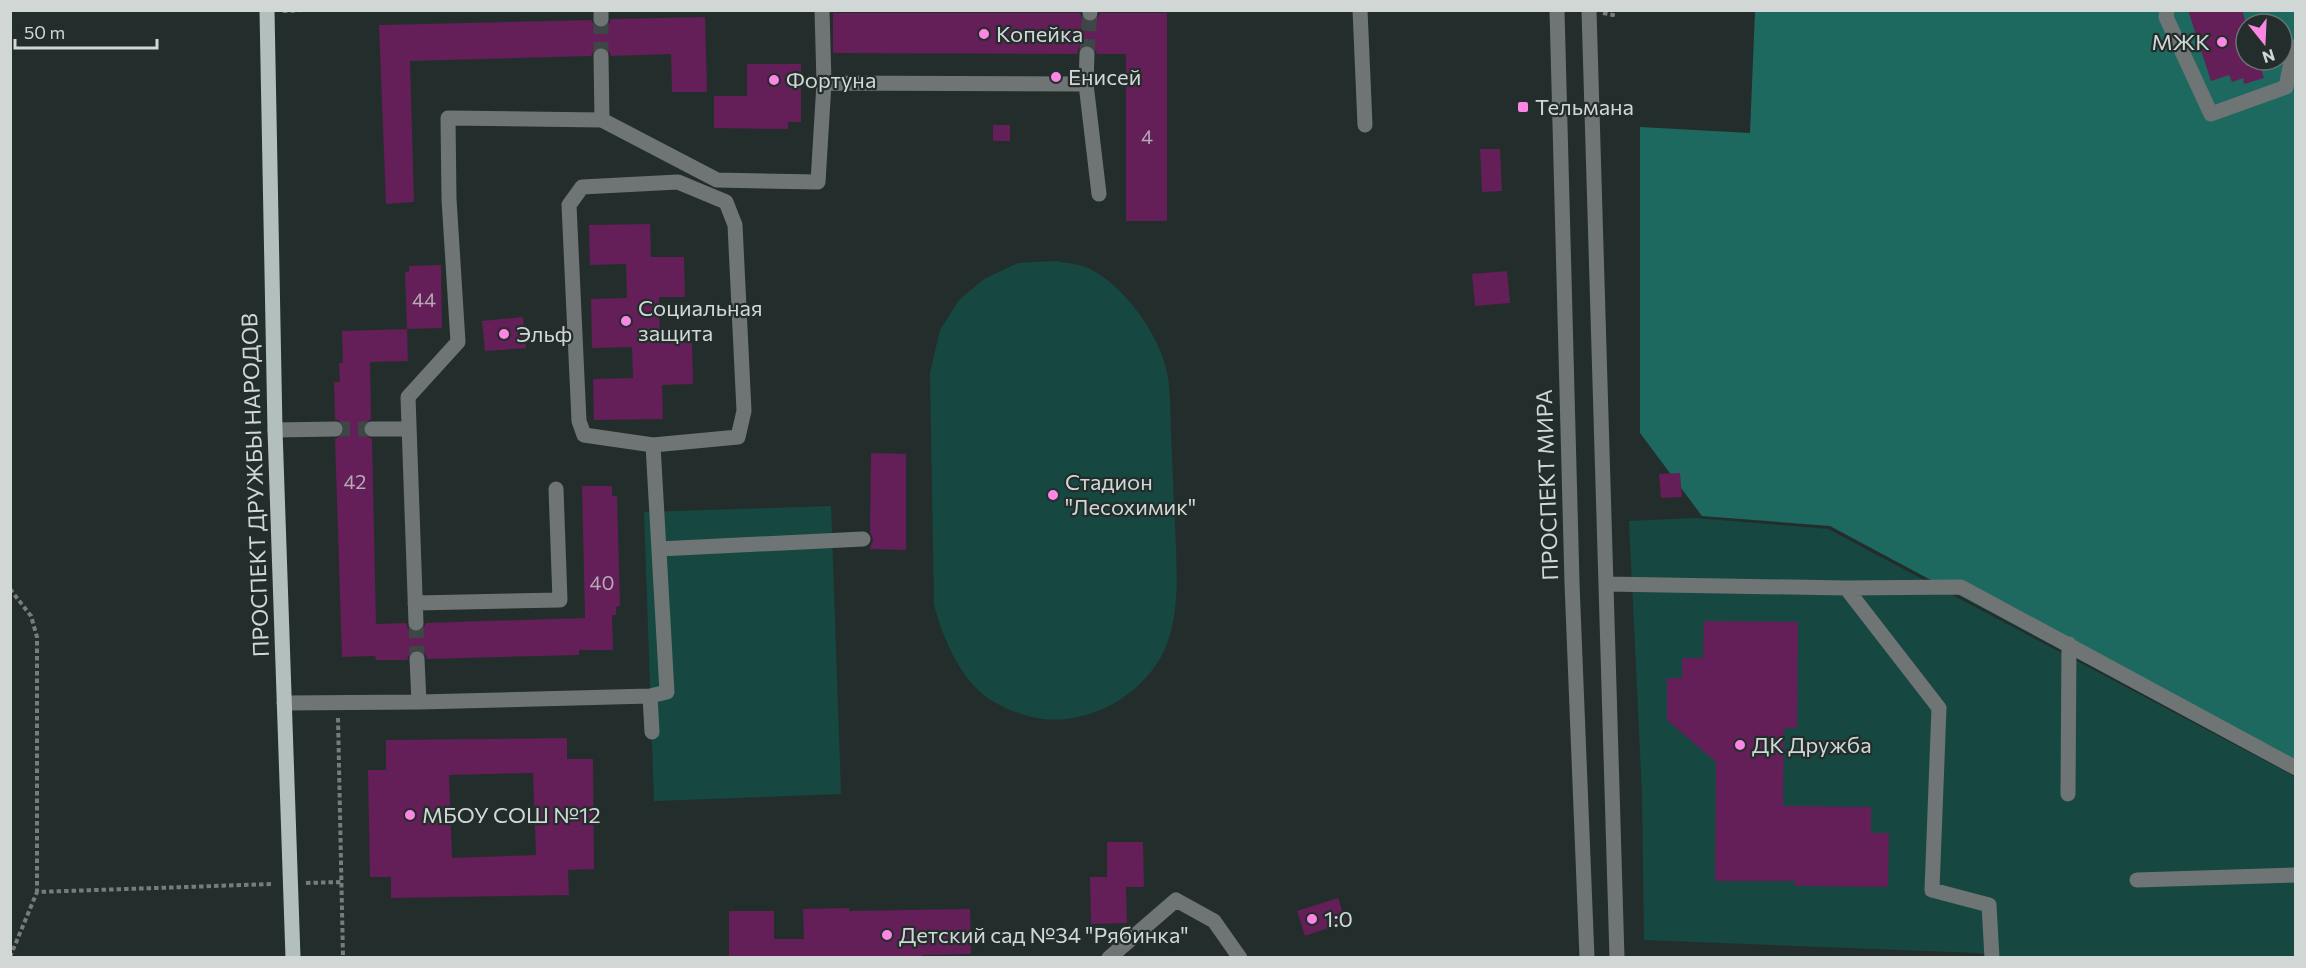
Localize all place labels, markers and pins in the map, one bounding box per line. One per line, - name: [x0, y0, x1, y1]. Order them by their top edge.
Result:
- place label: Копейка: [996, 20, 1083, 47]
- marker: Копейка: [977, 27, 991, 41]
- place label: МЖК: [2151, 28, 2210, 55]
- marker: МЖК: [2215, 35, 2229, 49]
- place label: Енисей: [1068, 63, 1141, 90]
- place label: Фортуна: [786, 66, 876, 93]
- marker: Енисей: [1049, 70, 1063, 84]
- marker: Фортуна: [767, 73, 781, 87]
- place label: Тельмана: [1535, 93, 1634, 120]
- marker: Тельмана: [1516, 100, 1530, 114]
- place label: Социальная защита: [638, 294, 763, 346]
- marker: Социальная защита: [619, 314, 633, 328]
- place label: Эльф: [516, 320, 572, 347]
- marker: Эльф: [497, 327, 511, 341]
- place label: Стадион "Лесохимик": [1065, 468, 1196, 520]
- marker: Стадион "Лесохимик": [1046, 488, 1060, 502]
- place label: ДК Дружба: [1752, 731, 1872, 758]
- marker: ДК Дружба: [1733, 738, 1747, 752]
- place label: МБОУ СОШ №12: [422, 801, 601, 828]
- marker: МБОУ СОШ №12: [403, 808, 417, 822]
- place label: 1:0: [1324, 905, 1353, 932]
- marker: 1:0: [1305, 912, 1319, 926]
- place label: Детский сад №34 "Рябинка": [899, 921, 1189, 948]
- marker: Детский сад №34 "Рябинка": [880, 928, 894, 942]

